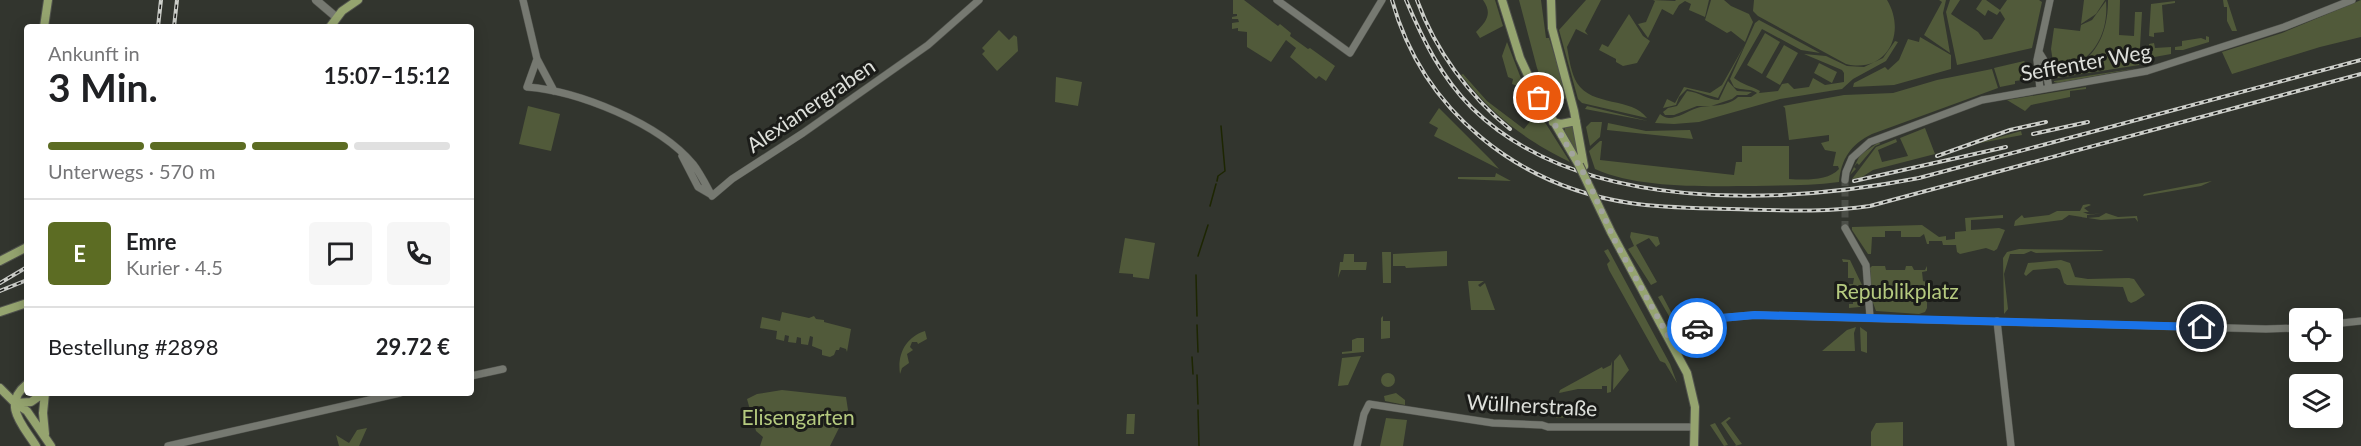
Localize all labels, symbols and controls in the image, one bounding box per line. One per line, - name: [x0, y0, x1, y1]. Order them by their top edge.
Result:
- street label: Seffenter Weg: [2019, 38, 2153, 85]
- text: Ankunft in: [48, 41, 140, 65]
- street label: Alexianergraben: [741, 53, 879, 157]
- text: 15:07–15:12: [324, 62, 450, 89]
- text: 3 Min.: [48, 64, 158, 110]
- pin: [1513, 72, 1564, 123]
- icon: bag: [1522, 81, 1555, 114]
- text: Unterwegs · 570 m: [48, 159, 215, 183]
- button: chat: [309, 222, 372, 285]
- button: phone: [387, 222, 450, 285]
- text: Emre: [126, 228, 176, 255]
- text: E: [73, 240, 86, 267]
- text: Kurier · 4.5: [126, 255, 223, 279]
- park label: Republikplatz: [1835, 278, 1959, 303]
- courier: [1667, 298, 1727, 358]
- pin: [2176, 301, 2227, 352]
- map controls: [2289, 308, 2343, 428]
- button: locate: [2289, 308, 2343, 362]
- icon: home: [2185, 310, 2218, 343]
- icon: car: [1681, 312, 1714, 345]
- text: Bestellung #2898: [48, 333, 218, 360]
- text: 29.72 €: [376, 333, 450, 360]
- button: layers: [2289, 374, 2343, 428]
- street label: Wüllnerstraße: [1466, 389, 1598, 420]
- park label: Elisengarten: [741, 404, 855, 429]

